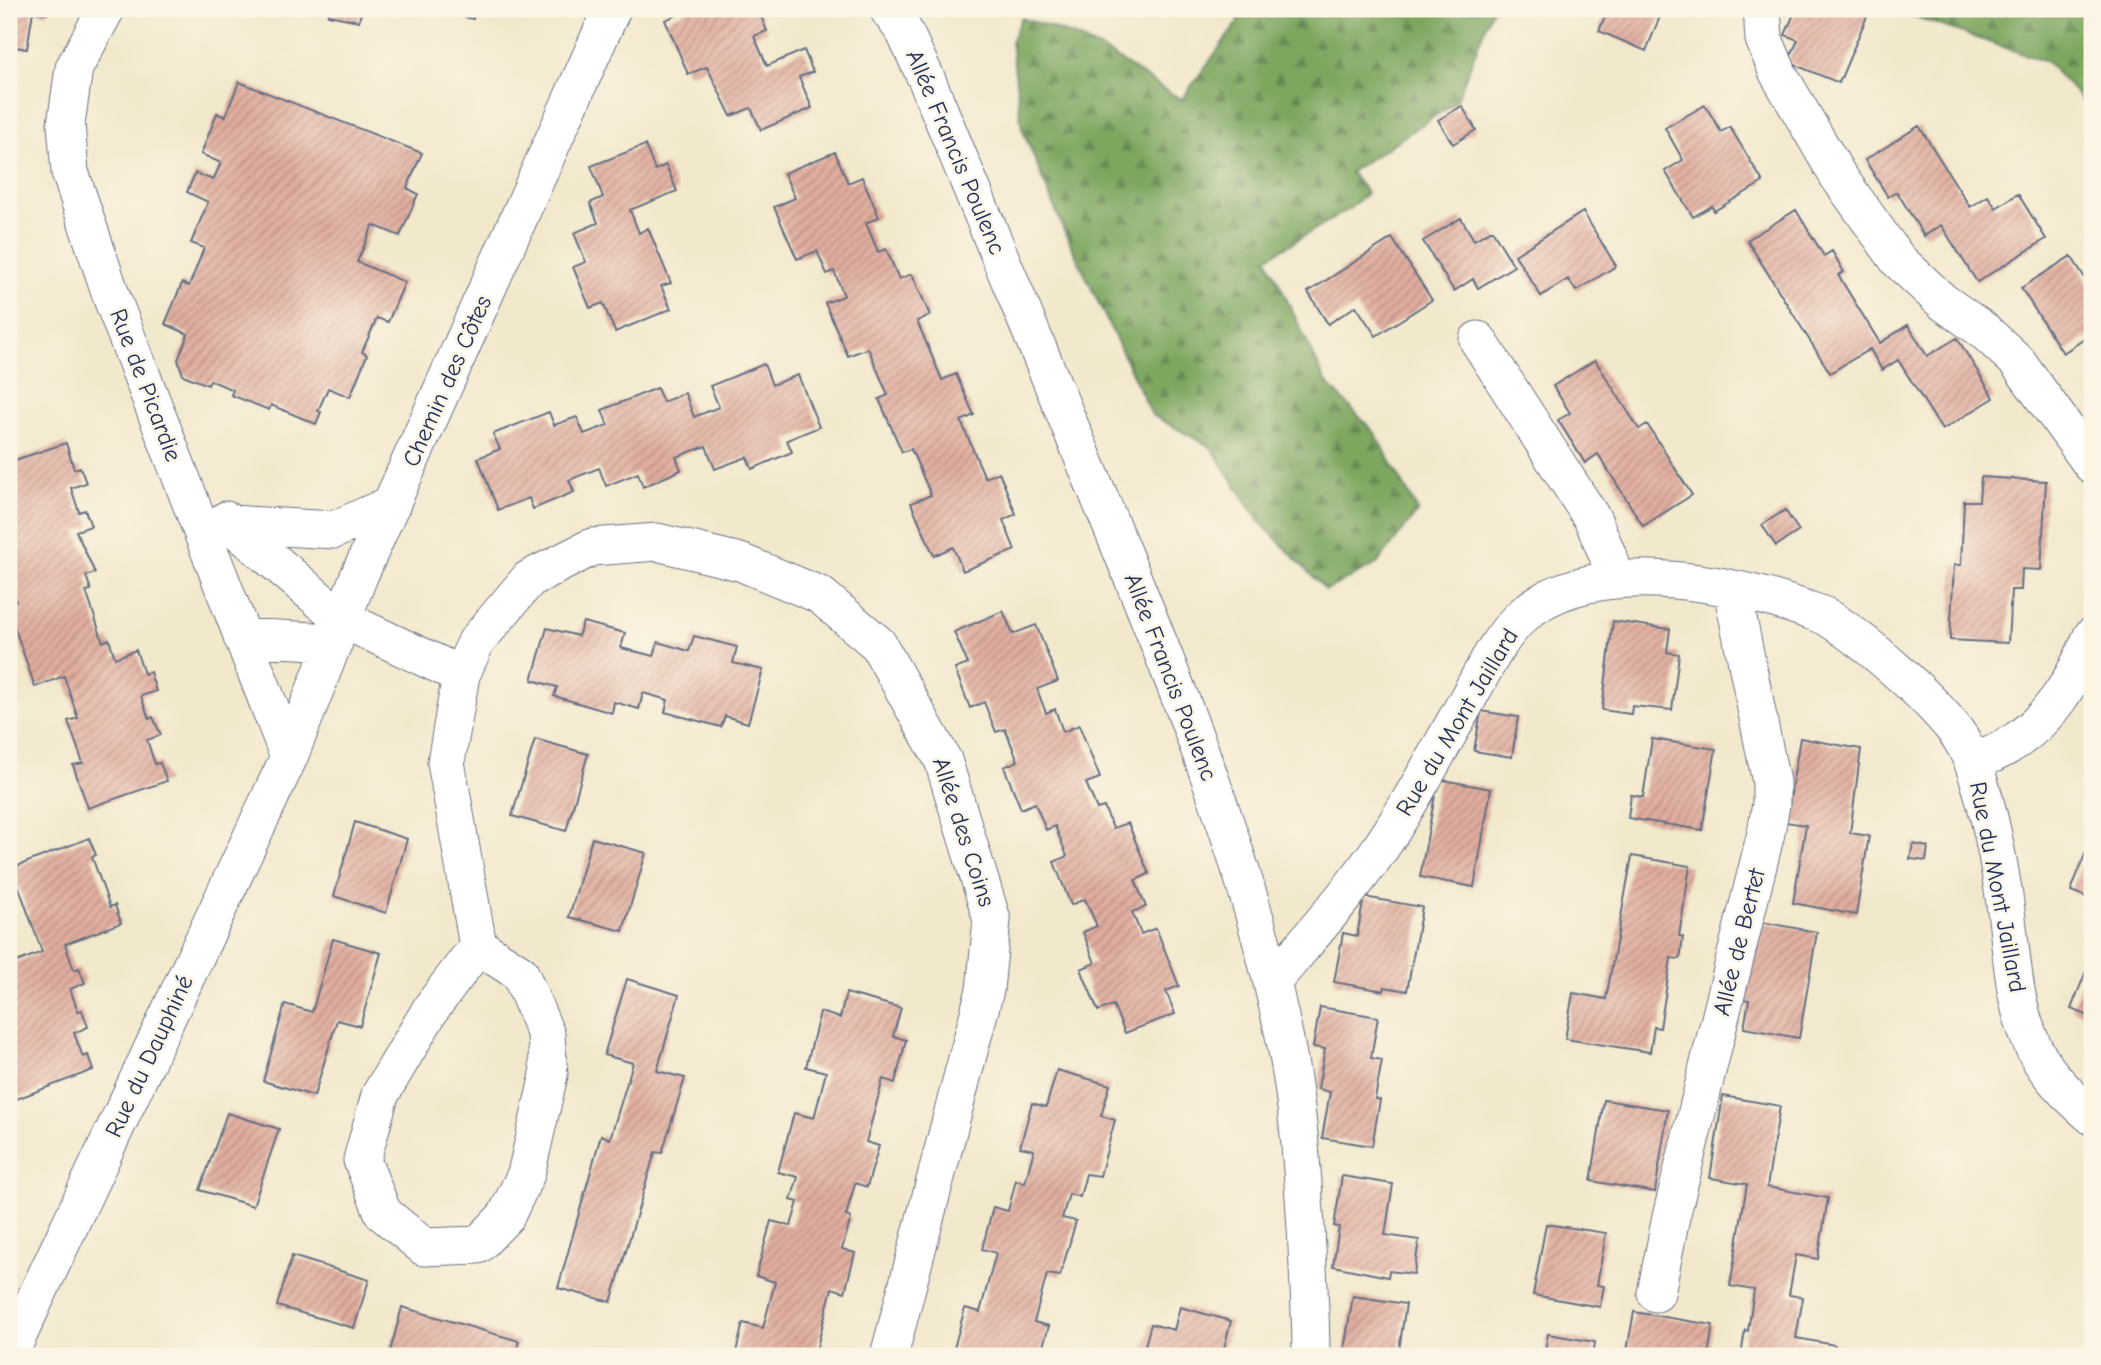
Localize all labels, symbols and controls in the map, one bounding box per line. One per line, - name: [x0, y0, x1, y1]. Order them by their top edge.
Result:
- street label: Allée Francis Poulenc: [900, 45, 1012, 259]
- street label: Chemin des Côtes: [397, 291, 497, 471]
- street label: Rue de Picardie: [104, 305, 188, 465]
- street label: Allée Francis Poulenc: [1119, 569, 1223, 785]
- street label: Rue du Mont Jaillard: [1390, 623, 1524, 821]
- street label: Allée des Coins: [927, 754, 1001, 910]
- street label: Rue du Mont Jaillard: [1964, 779, 2032, 995]
- street label: Allée de Bertet: [1707, 864, 1771, 1019]
- street label: Rue du Dauphiné: [99, 970, 199, 1142]

